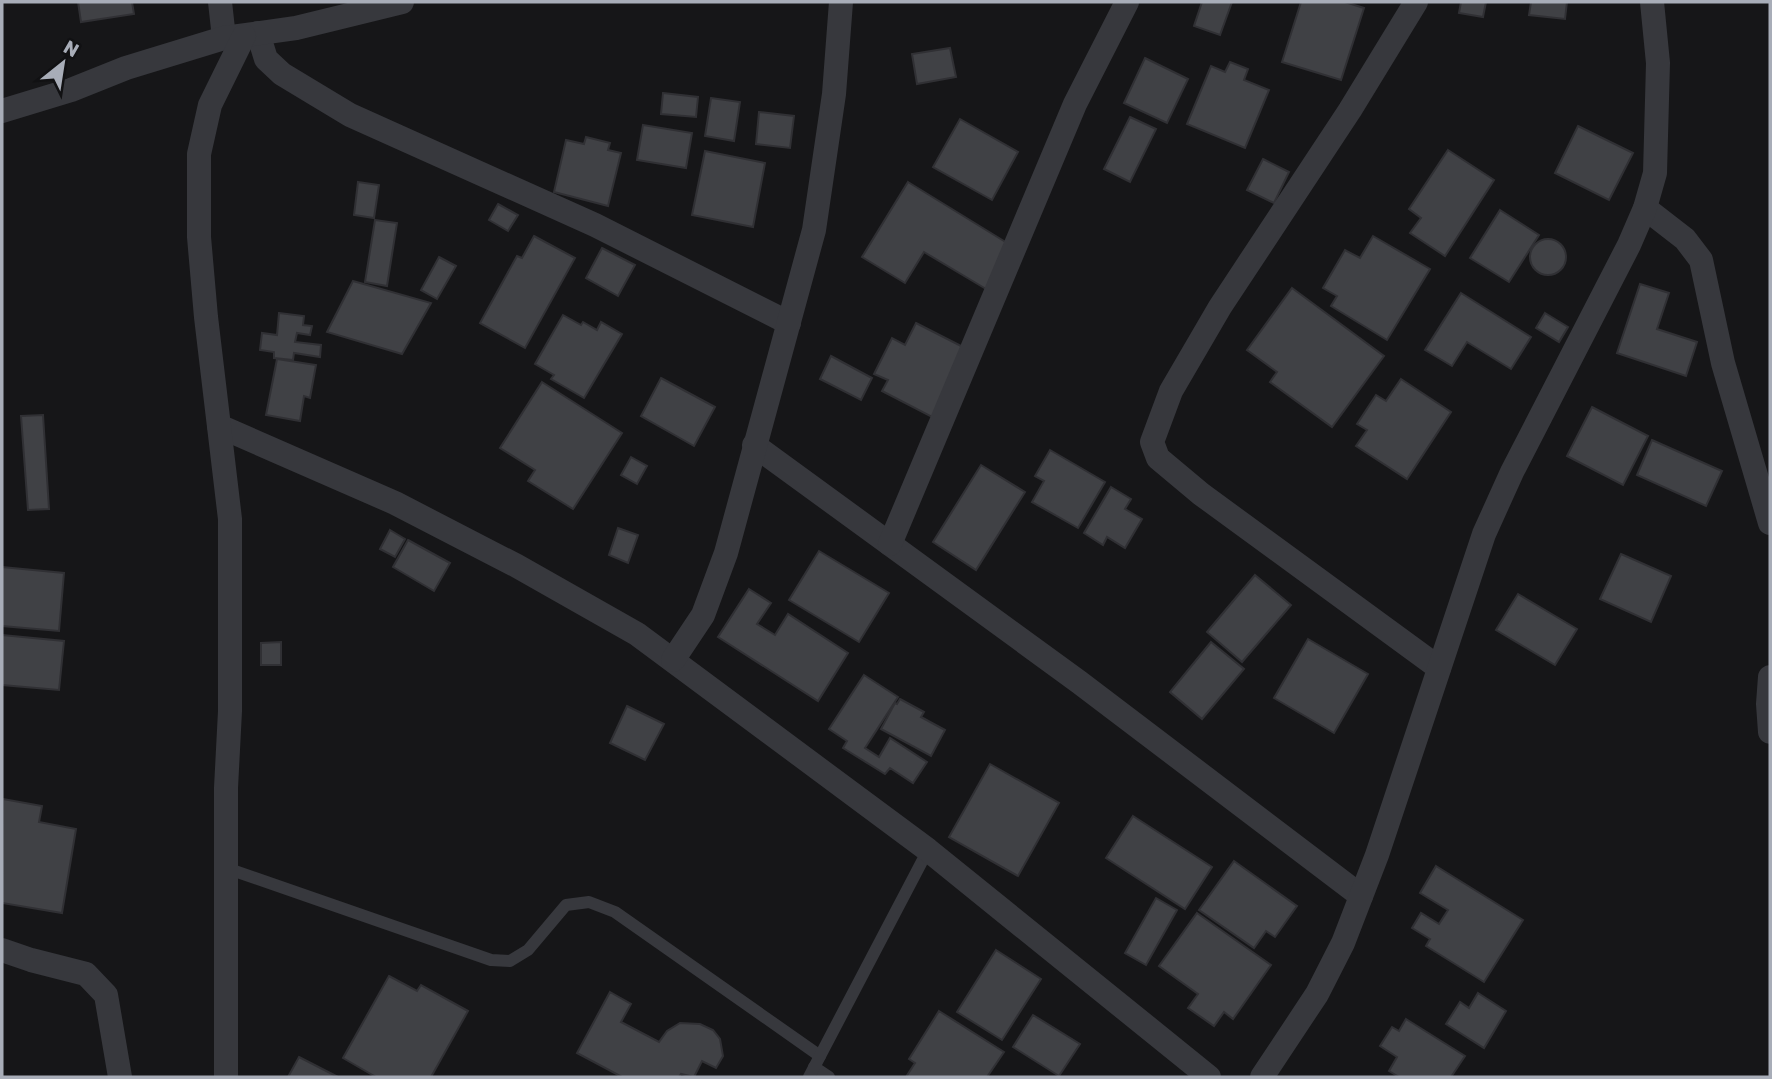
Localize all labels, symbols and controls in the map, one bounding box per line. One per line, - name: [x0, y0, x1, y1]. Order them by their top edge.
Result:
- north arrow: [28, 28, 98, 98]
- text: N: [60, 35, 83, 62]

